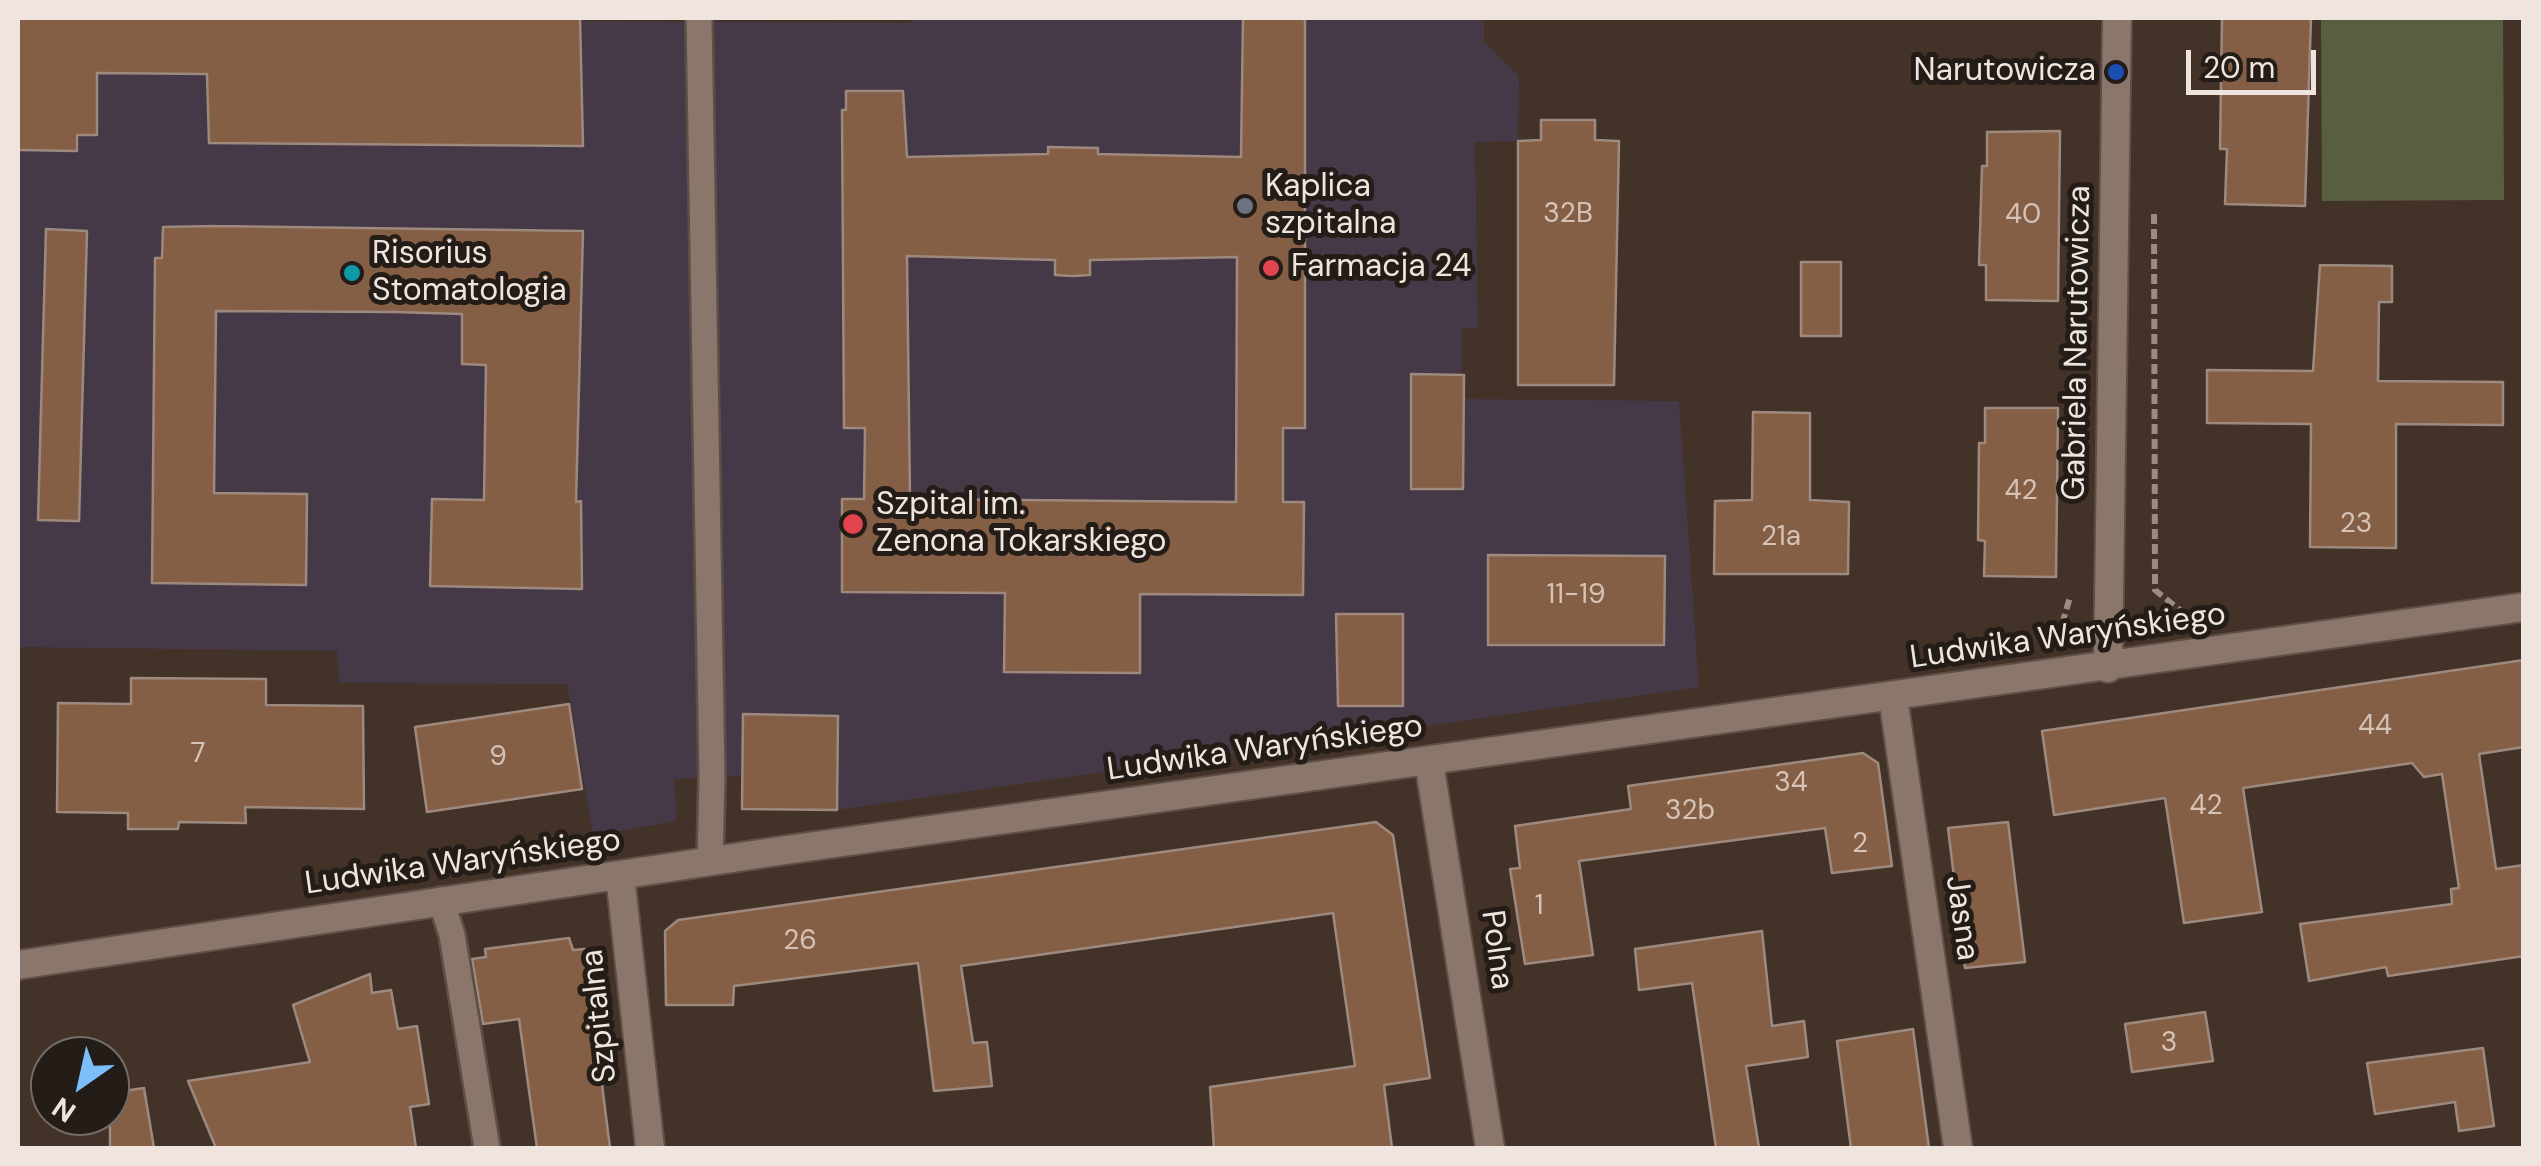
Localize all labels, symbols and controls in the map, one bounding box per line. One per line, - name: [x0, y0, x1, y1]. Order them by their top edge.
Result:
- scale bar: [2191, 30, 2321, 92]
- text: 20 m: [2203, 48, 2275, 87]
- place label: Narutowicza: [1913, 53, 2096, 91]
- marker: Narutowicza: [2105, 61, 2127, 83]
- place label: Kaplica szpitalna: [1265, 169, 1396, 244]
- street label: Gabriela Narutowicza: [2056, 185, 2100, 501]
- marker: Kaplica szpitalna: [1234, 195, 1256, 217]
- house number: 32B: [1543, 198, 1593, 232]
- house number: 40: [2005, 199, 2041, 233]
- place label: Risorius Stomatologia: [372, 236, 567, 311]
- place label: Farmacja 24: [1291, 249, 1472, 287]
- marker: Farmacja 24: [1260, 257, 1282, 279]
- marker: Risorius Stomatologia: [341, 262, 363, 284]
- house number: 42: [2004, 475, 2038, 509]
- place label: Szpital im. Zenona Tokarskiego: [876, 487, 1167, 562]
- house number: 23: [2340, 508, 2372, 542]
- marker: Szpital im. Zenona Tokarskiego: [840, 511, 866, 537]
- house number: 21a: [1761, 521, 1801, 555]
- house number: 11-19: [1547, 579, 1605, 613]
- street label: Ludwika Waryńskiego: [1908, 596, 2228, 678]
- street label: Ludwika Waryńskiego: [1105, 708, 1425, 790]
- house number: 44: [2358, 710, 2392, 744]
- house number: 7: [191, 738, 205, 772]
- house number: 9: [489, 741, 507, 775]
- house number: 34: [1774, 767, 1808, 801]
- house number: 42: [2189, 790, 2223, 824]
- house number: 32b: [1665, 795, 1715, 829]
- street label: Ludwika Waryńskiego: [303, 822, 623, 904]
- house number: 2: [1852, 828, 1868, 862]
- street label: Jasna: [1936, 873, 1986, 963]
- house number: 1: [1535, 890, 1543, 924]
- street label: Polna: [1471, 908, 1521, 992]
- house number: 26: [783, 925, 817, 959]
- street label: Szpitalna: [574, 947, 626, 1085]
- house number: 3: [2161, 1027, 2177, 1061]
- north arrow: [30, 1036, 130, 1136]
- text: N: [45, 1089, 83, 1131]

